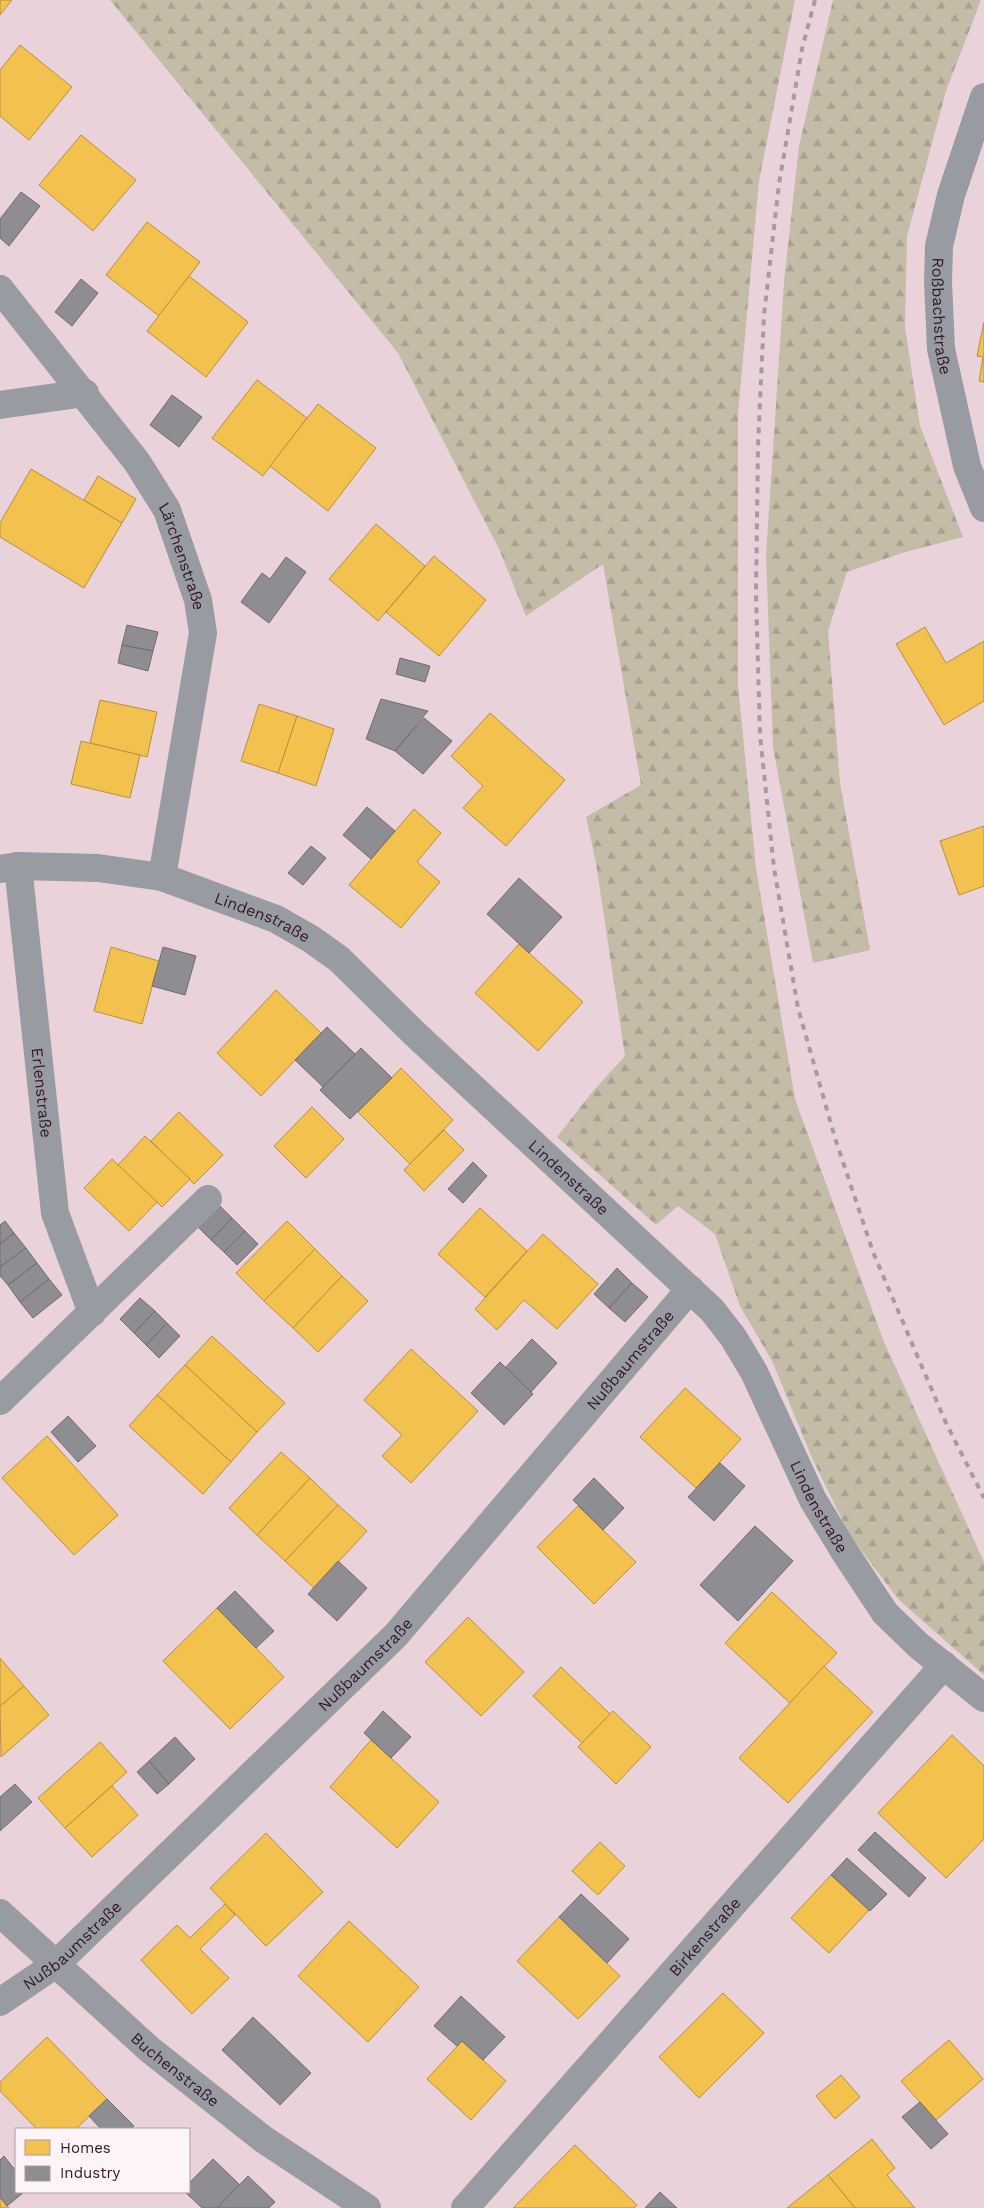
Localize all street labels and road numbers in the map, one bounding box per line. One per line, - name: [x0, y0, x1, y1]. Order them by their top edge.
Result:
- street label: Roßbachstraße: [928, 257, 955, 376]
- street label: Lärchenstraße: [155, 499, 208, 611]
- street label: Lindenstraße: [212, 888, 313, 946]
- street label: Erlenstraße: [27, 1047, 56, 1139]
- street label: Lindenstraße: [525, 1136, 613, 1219]
- street label: Nußbaumstraße: [582, 1306, 678, 1414]
- street label: Lindenstraße: [786, 1458, 852, 1556]
- street label: Nußbaumstraße: [314, 1614, 416, 1715]
- street label: Birkenstraße: [665, 1894, 745, 1980]
- street label: Nußbaumstraße: [19, 1897, 125, 1994]
- street label: Buchenstraße: [127, 2028, 223, 2111]

